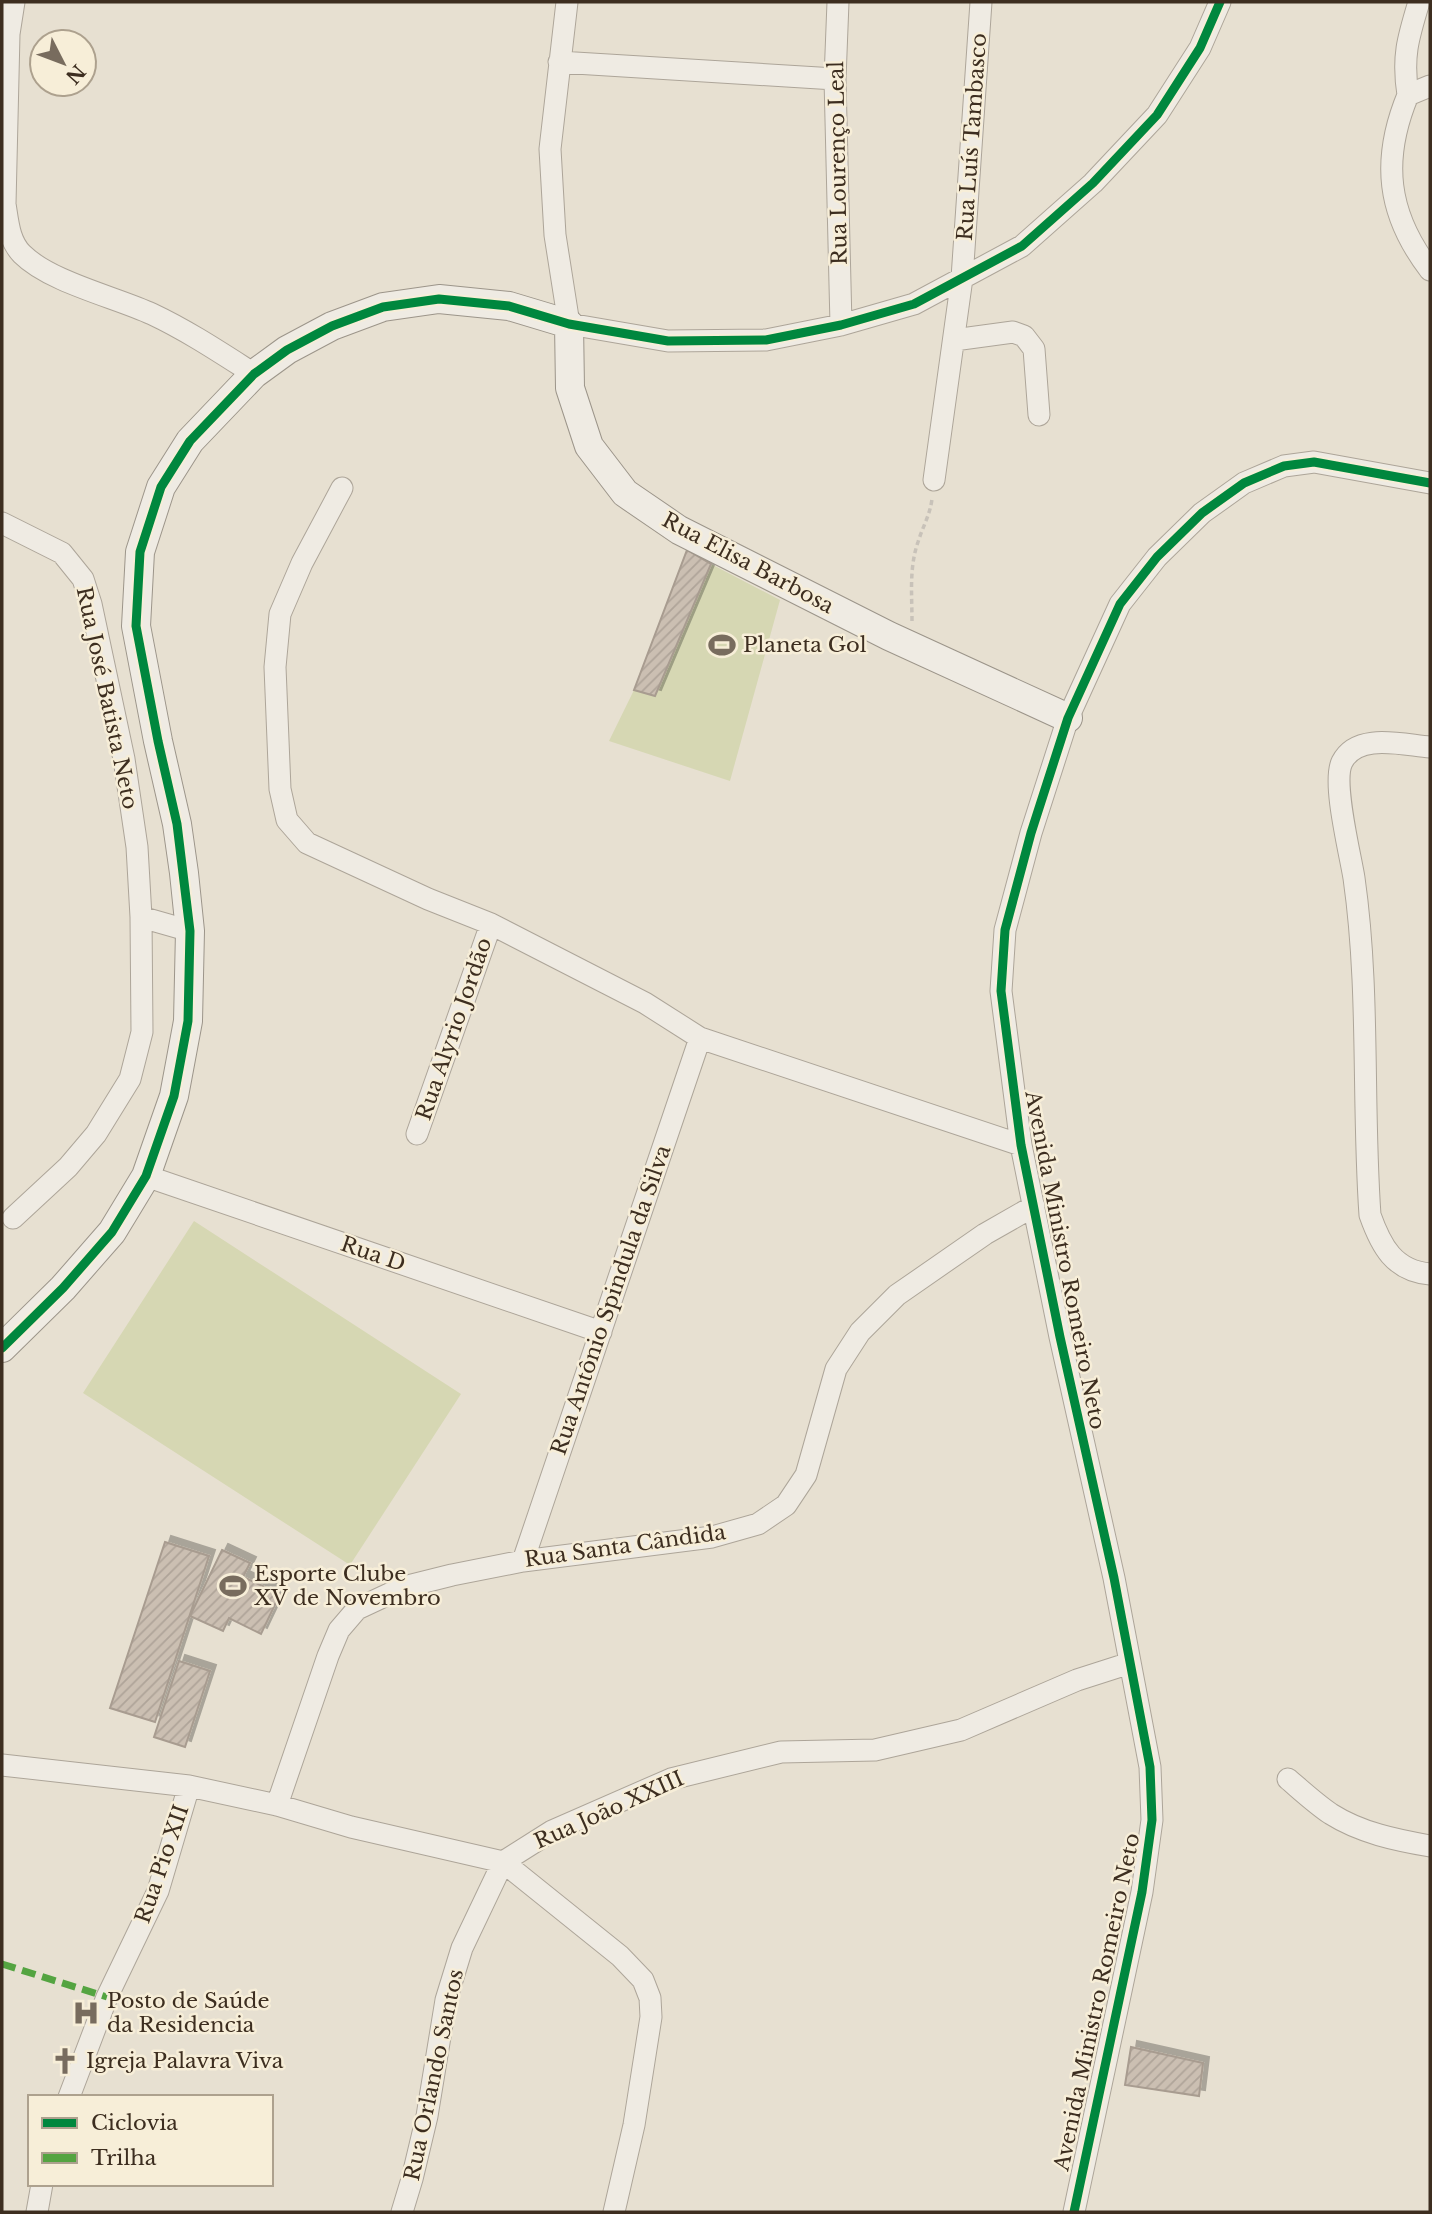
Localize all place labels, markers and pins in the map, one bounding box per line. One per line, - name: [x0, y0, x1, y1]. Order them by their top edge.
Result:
- sports icon: Planeta Gol: [707, 630, 737, 660]
- place label: Planeta Gol: [743, 632, 867, 658]
- place label: Esporte Clube XV de Novembro: [254, 1561, 441, 1611]
- sports icon: Esporte Clube XV de Novembro: [218, 1571, 248, 1601]
- place label: Posto de Saúde da Residencia: [107, 1988, 269, 2038]
- hospital icon: Posto de Saúde da Residencia: [71, 1998, 101, 2028]
- church icon: Igreja Palavra Viva: [50, 2046, 80, 2076]
- place label: Igreja Palavra Viva: [86, 2048, 284, 2074]

